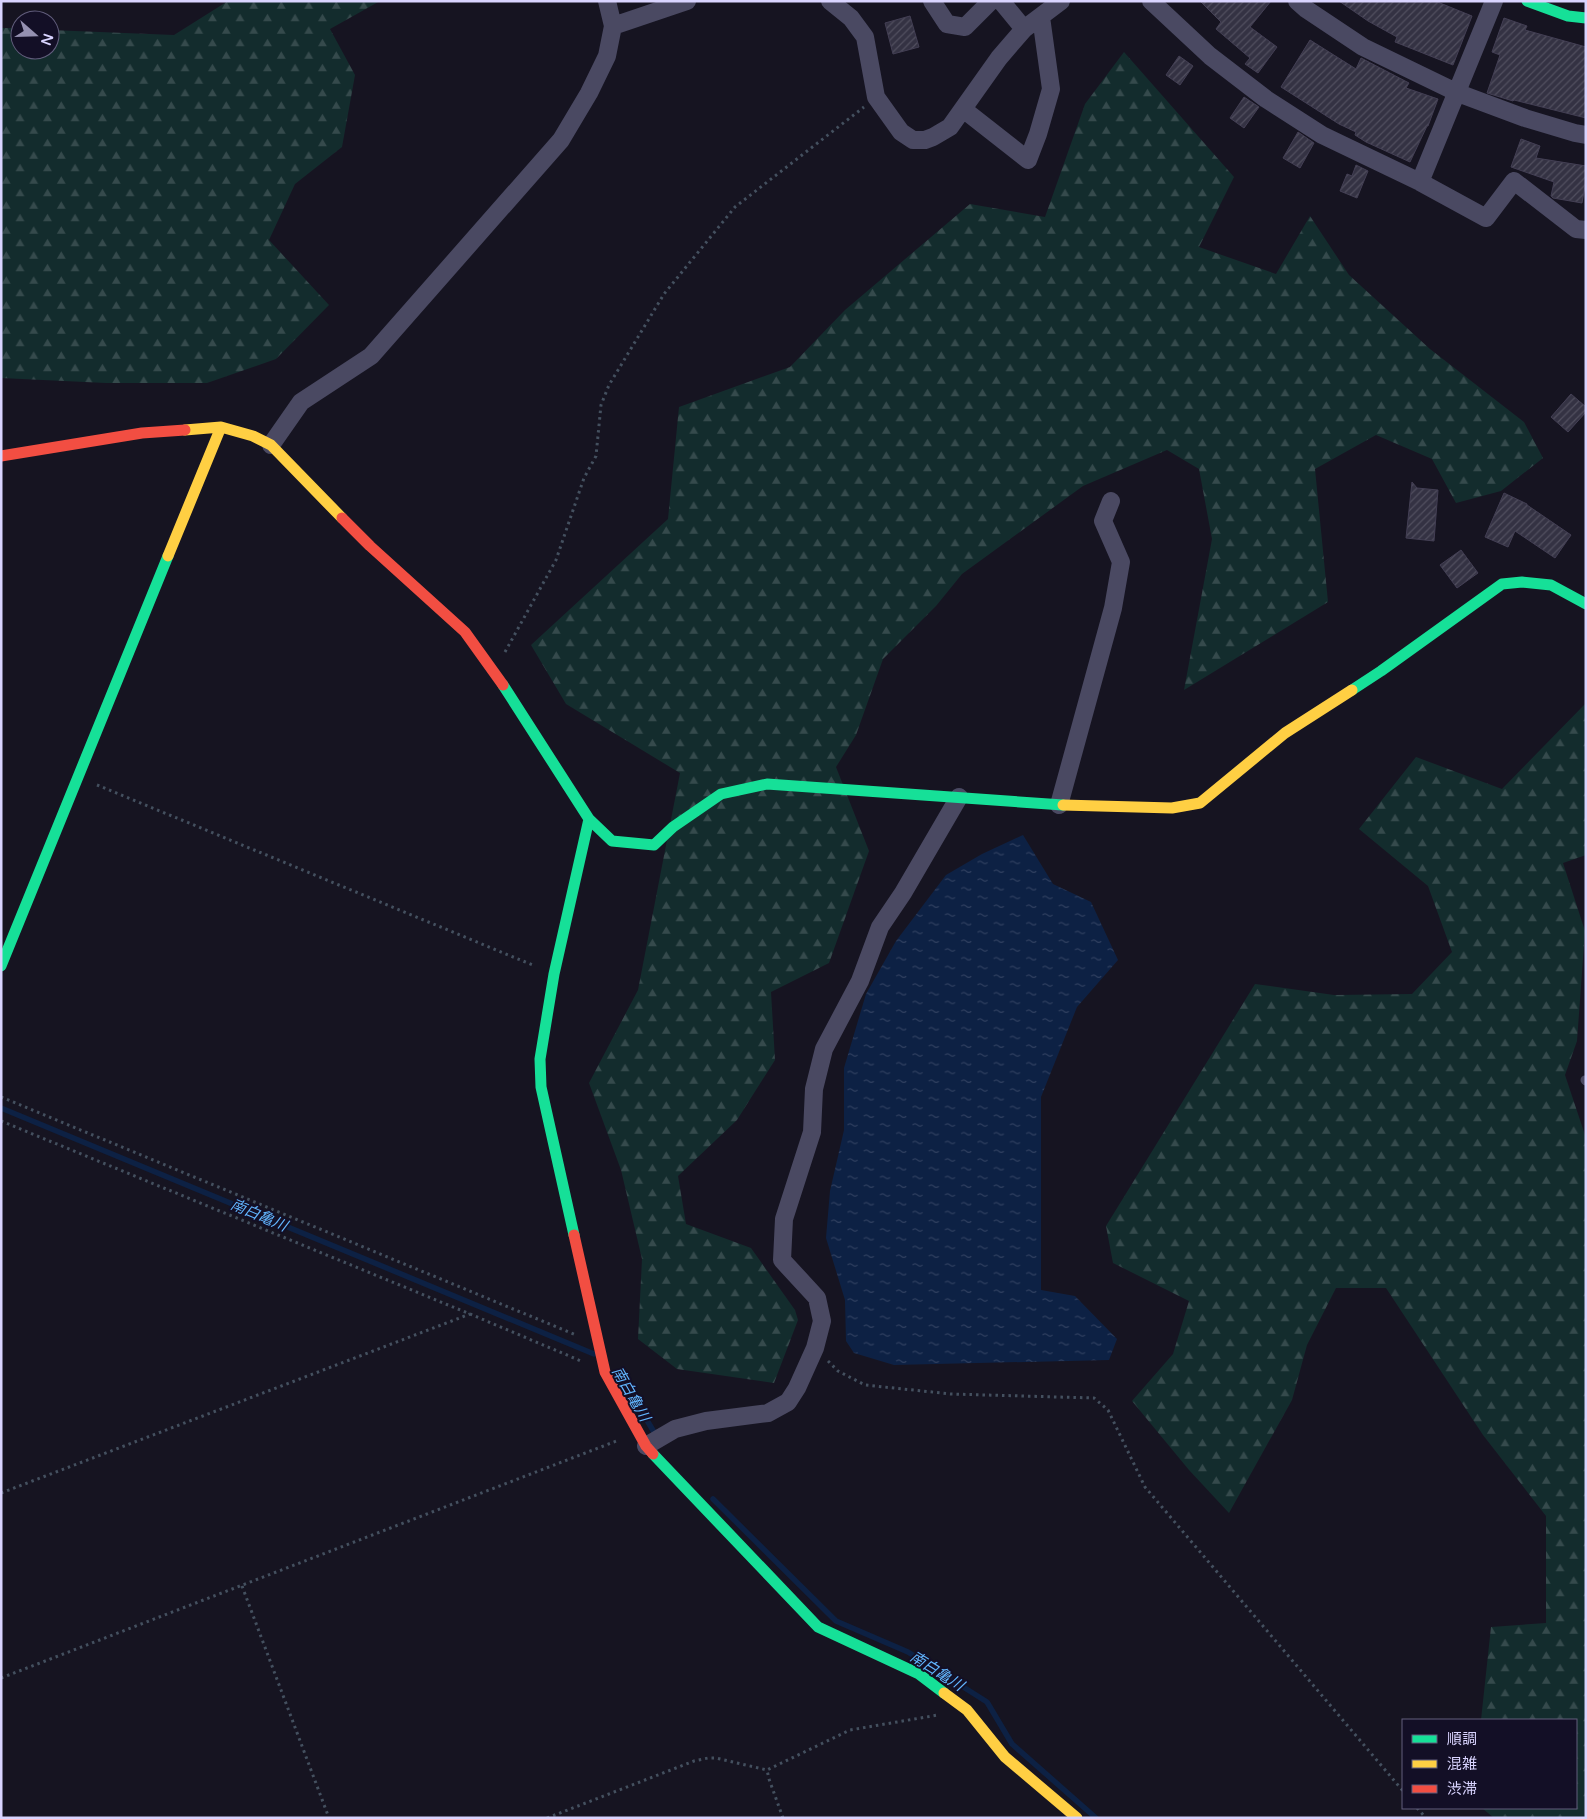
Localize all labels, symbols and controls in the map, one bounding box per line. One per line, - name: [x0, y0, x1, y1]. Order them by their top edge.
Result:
- north arrow: [10, 10, 60, 60]
- text: N: [37, 31, 57, 47]
- water label: 南白亀川: [228, 1195, 292, 1236]
- water label: 南白亀川: [608, 1364, 655, 1426]
- water label: 南白亀川: [907, 1647, 969, 1696]
- legend: [1402, 1719, 1577, 1809]
- text: 順調: [1447, 1730, 1477, 1748]
- text: 混雑: [1447, 1755, 1477, 1773]
- text: 渋滞: [1447, 1780, 1477, 1798]

